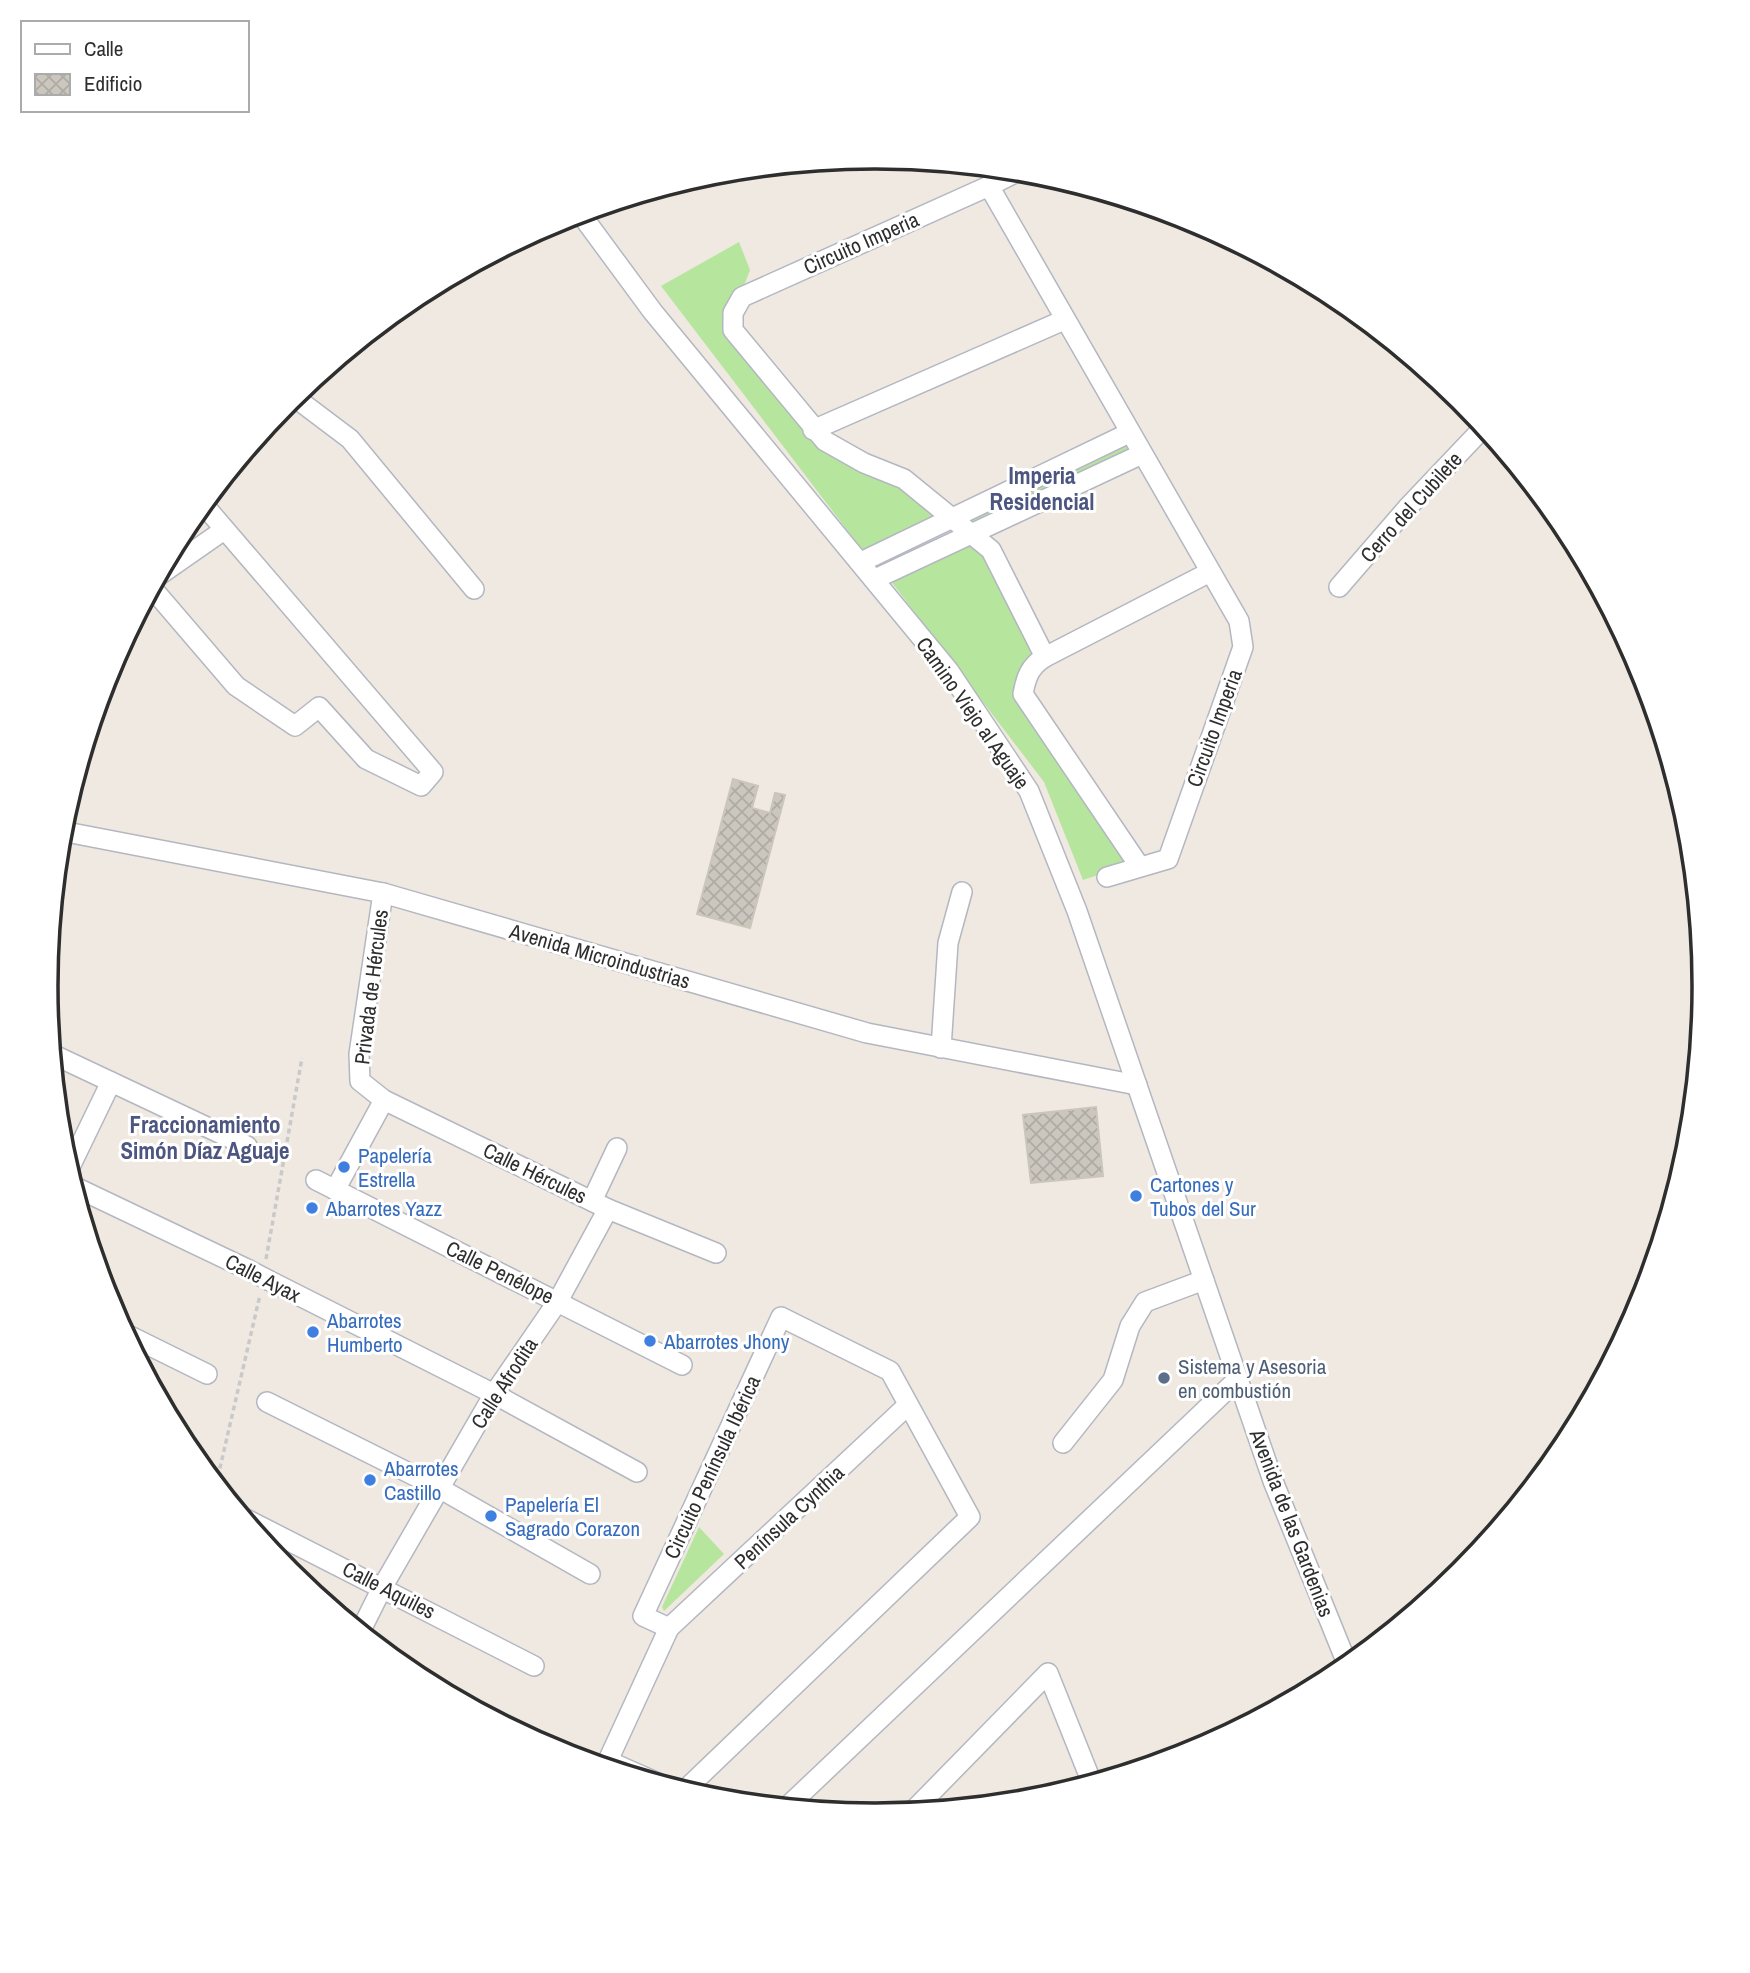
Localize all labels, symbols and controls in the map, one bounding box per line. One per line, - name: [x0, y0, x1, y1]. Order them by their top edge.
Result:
- legend: [21, 21, 248, 112]
- text: Calle: [84, 34, 123, 63]
- text: Edificio: [84, 69, 142, 98]
- street label: Circuito Imperia: [799, 204, 924, 281]
- street label: Cerro del Cubilete: [1353, 445, 1469, 569]
- district label: Imperia Residencial: [990, 460, 1094, 517]
- street label: Camino Viejo al Aguaje: [910, 631, 1036, 795]
- street label: Circuito Imperia: [1179, 665, 1249, 791]
- street label: Privada de Hércules: [347, 908, 395, 1066]
- street label: Avenida Microindustrias: [505, 916, 694, 996]
- district label: Fraccionamiento Simón Díaz Aguaje: [120, 1109, 290, 1166]
- street label: Calle Hércules: [478, 1135, 592, 1211]
- place label: Papelería Estrella: [358, 1141, 432, 1194]
- marker: Papelería Estrella: [336, 1159, 352, 1175]
- place label: Cartones y Tubos del Sur: [1150, 1170, 1256, 1223]
- marker: Cartones y Tubos del Sur: [1128, 1188, 1144, 1204]
- place label: Abarrotes Yazz: [325, 1194, 443, 1223]
- marker: Abarrotes Yazz: [304, 1200, 320, 1216]
- street label: Calle Penélope: [441, 1233, 559, 1311]
- street label: Calle Ayax: [220, 1247, 306, 1309]
- place label: Abarrotes Humberto: [326, 1306, 403, 1359]
- marker: Abarrotes Humberto: [305, 1324, 321, 1340]
- place label: Abarrotes Jhony: [663, 1327, 790, 1356]
- street label: Calle Afrodita: [464, 1331, 545, 1434]
- marker: Abarrotes Jhony: [642, 1333, 658, 1349]
- place label: Sistema y Asesoria en combustión: [1178, 1352, 1327, 1405]
- street label: Circuito Península Ibérica: [657, 1370, 767, 1563]
- marker: Sistema y Asesoria en combustión: [1156, 1370, 1172, 1386]
- street label: Avenida de las Gardenias: [1242, 1424, 1341, 1621]
- place label: Abarrotes Castillo: [383, 1454, 459, 1507]
- street label: Península Cynthia: [728, 1458, 851, 1576]
- marker: Abarrotes Castillo: [362, 1472, 378, 1488]
- place label: Papelería El Sagrado Corazon: [505, 1490, 640, 1543]
- marker: Papelería El Sagrado Corazon: [483, 1508, 499, 1524]
- street label: Calle Aquiles: [338, 1554, 440, 1626]

